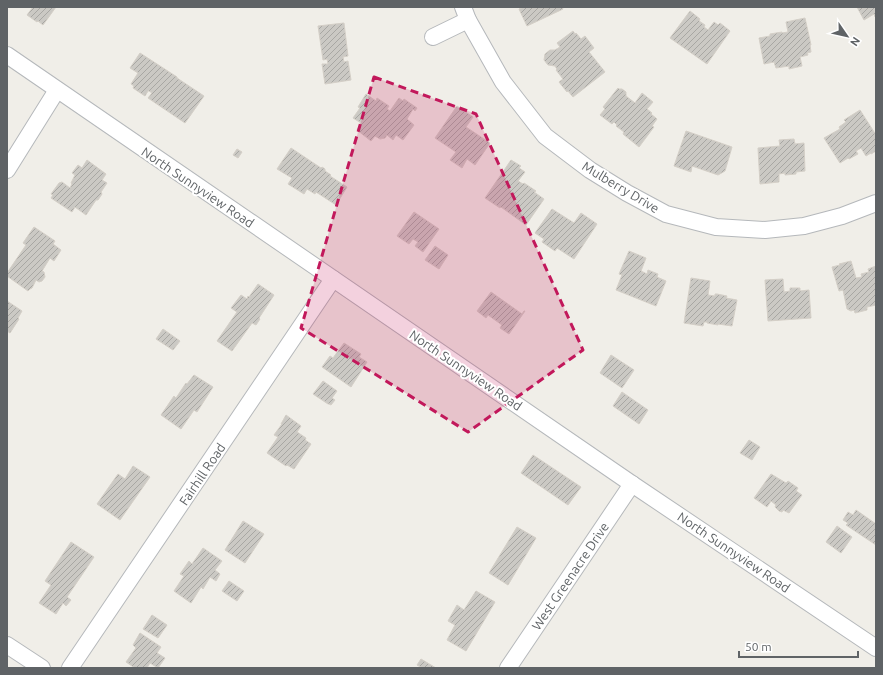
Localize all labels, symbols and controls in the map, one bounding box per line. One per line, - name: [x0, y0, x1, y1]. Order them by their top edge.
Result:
- north arrow: [827, 16, 867, 56]
- text: N: [848, 35, 863, 48]
- street label: North Sunnyview Road: [139, 144, 257, 230]
- street label: Mulberry Drive: [580, 159, 662, 215]
- street label: North Sunnyview Road: [407, 327, 525, 413]
- street label: Fairhill Road: [176, 440, 228, 508]
- street label: North Sunnyview Road: [675, 509, 793, 595]
- street label: West Greenacre Drive: [529, 520, 611, 632]
- scale bar: [739, 633, 858, 659]
- text: 50 m: [745, 640, 772, 653]

